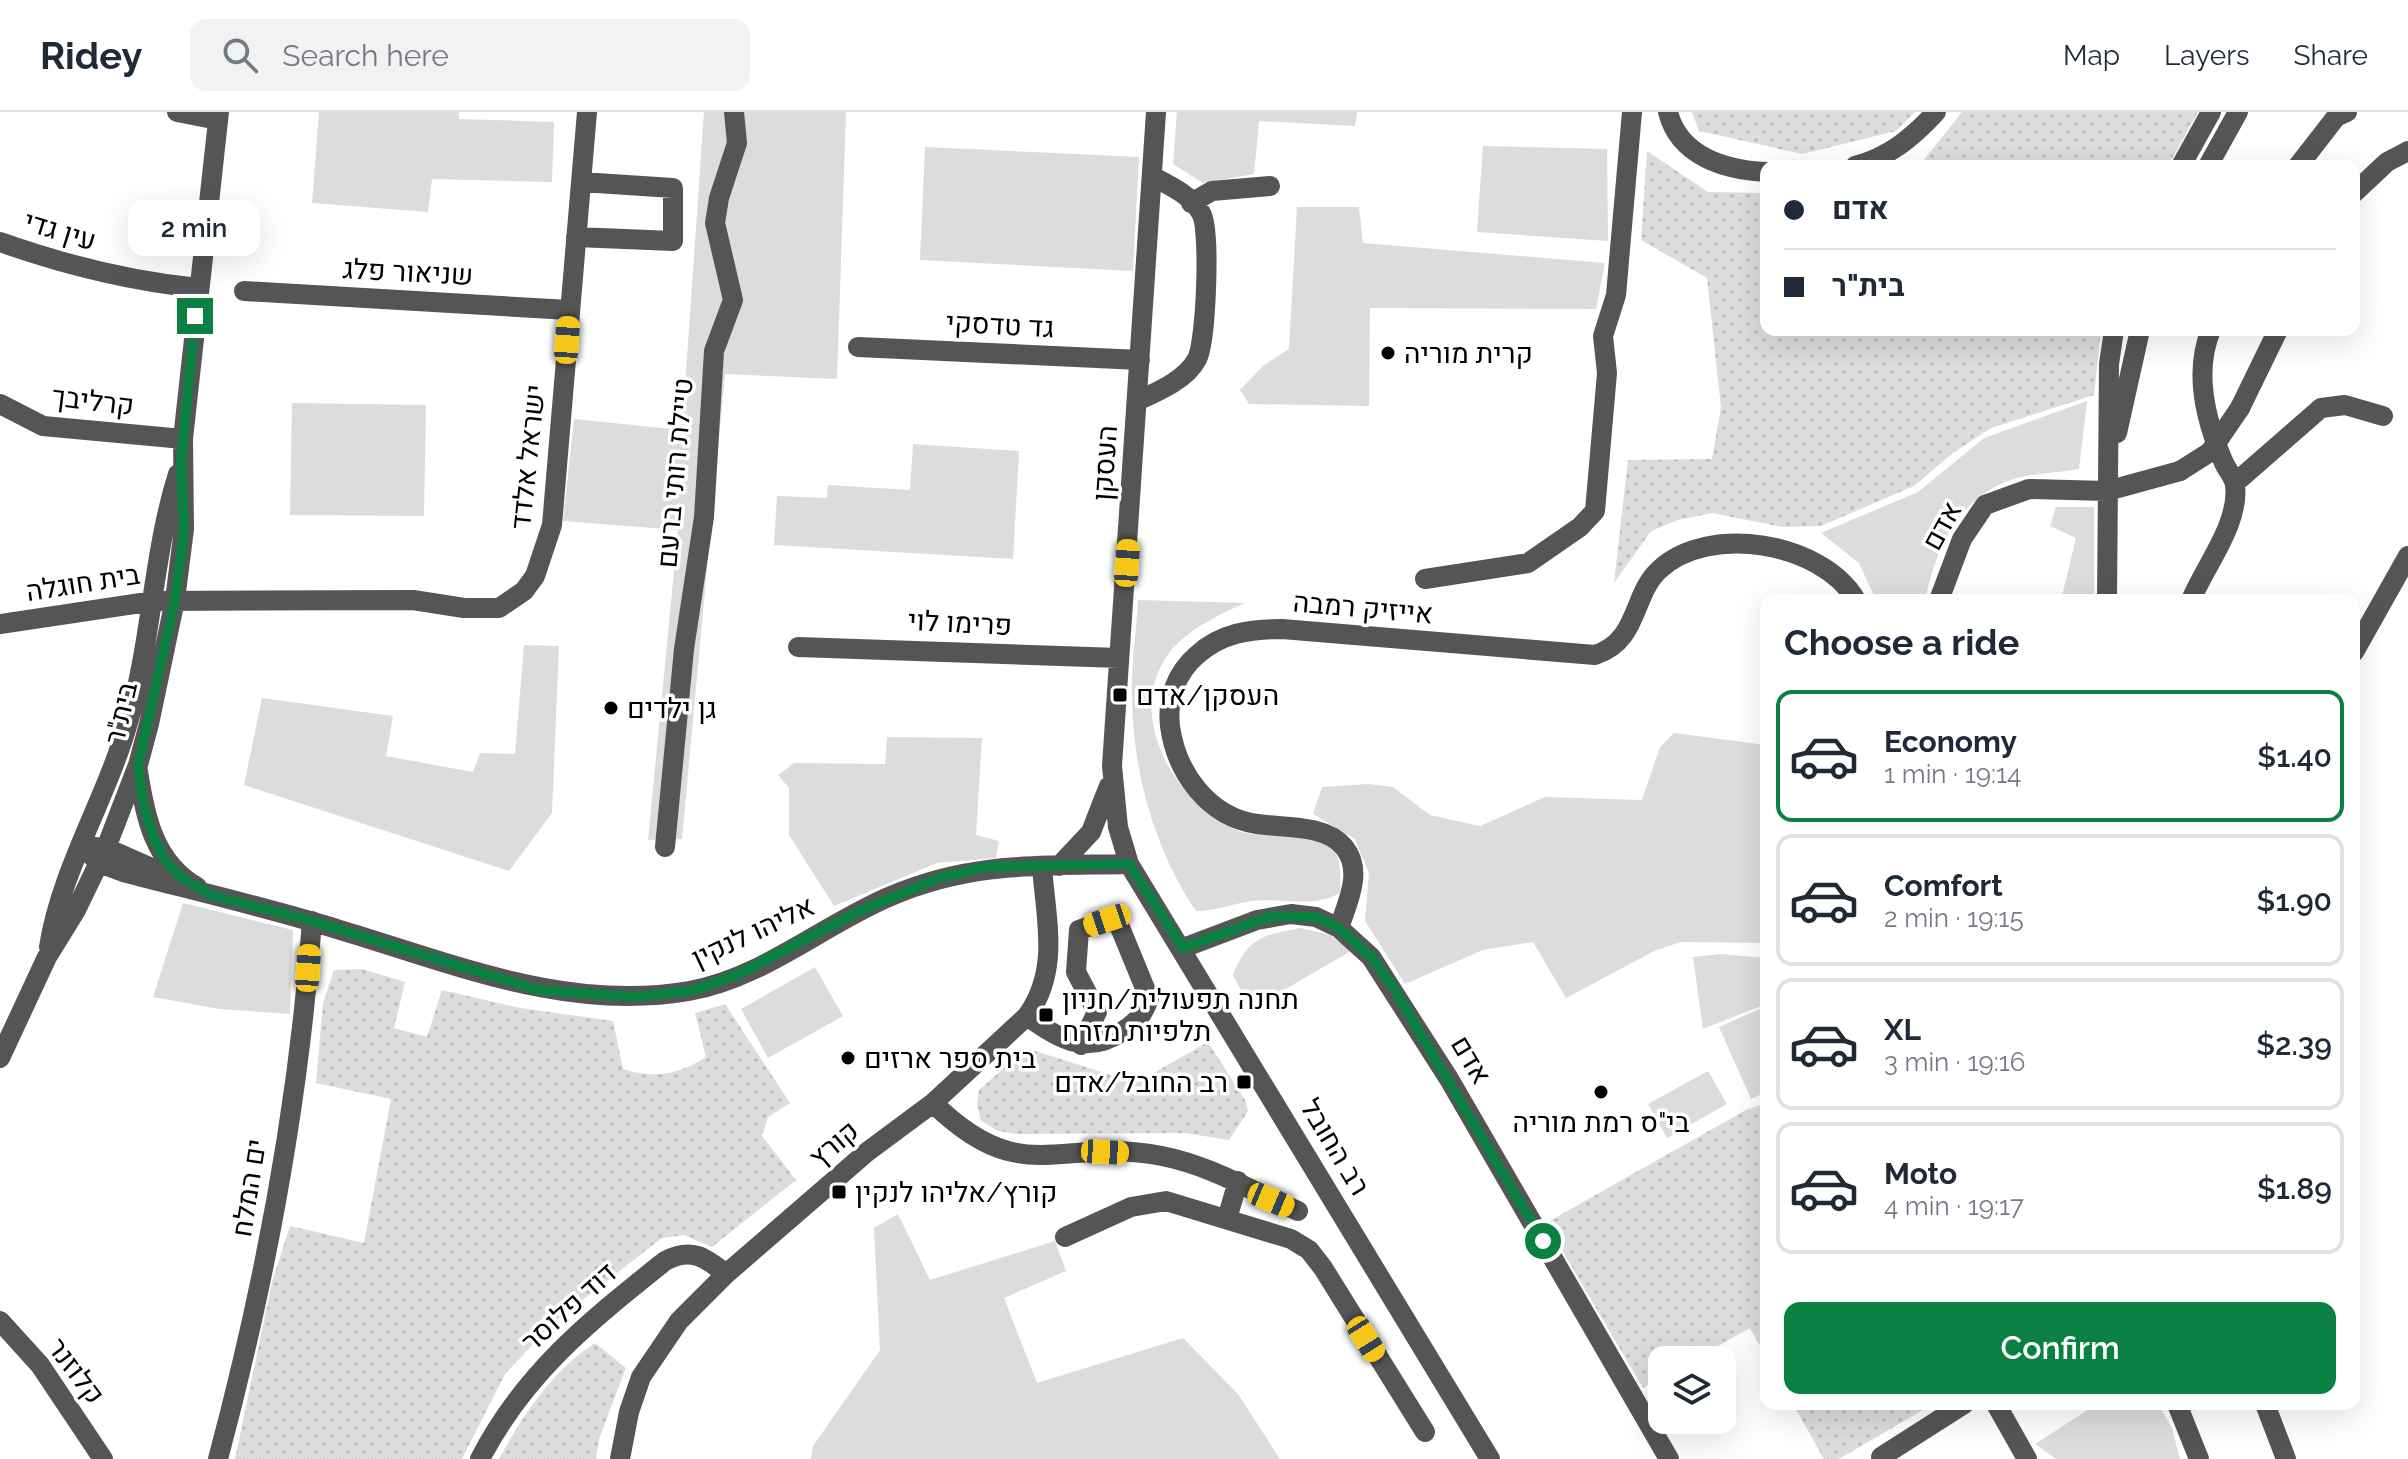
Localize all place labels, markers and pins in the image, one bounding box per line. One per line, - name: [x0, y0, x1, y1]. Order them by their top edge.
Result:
- place label: קרית מוריה: [1404, 337, 1533, 370]
- marker: קרית מוריה: [1379, 344, 1397, 362]
- place label: העסקן/אדם: [1136, 679, 1279, 712]
- marker: העסקן/אדם: [1111, 686, 1129, 704]
- place label: גן ילדים: [627, 692, 717, 725]
- marker: גן ילדים: [602, 699, 620, 717]
- place label: תחנה תפעולית/חניון תלפיות מזרח: [1062, 983, 1299, 1048]
- marker: תחנה תפעולית/חניון תלפיות מזרח: [1037, 1006, 1055, 1024]
- place label: בית ספר ארזים: [864, 1042, 1036, 1075]
- marker: בית ספר ארזים: [839, 1049, 857, 1067]
- place label: רב החובל/אדם: [1054, 1066, 1228, 1099]
- marker: רב החובל/אדם: [1235, 1073, 1253, 1091]
- marker: בי"ס רמת מוריה: [1592, 1083, 1610, 1101]
- place label: בי"ס רמת מוריה: [1512, 1106, 1690, 1139]
- place label: קורץ/אליהו לנקין: [855, 1176, 1057, 1209]
- marker: קורץ/אליהו לנקין: [830, 1183, 848, 1201]

